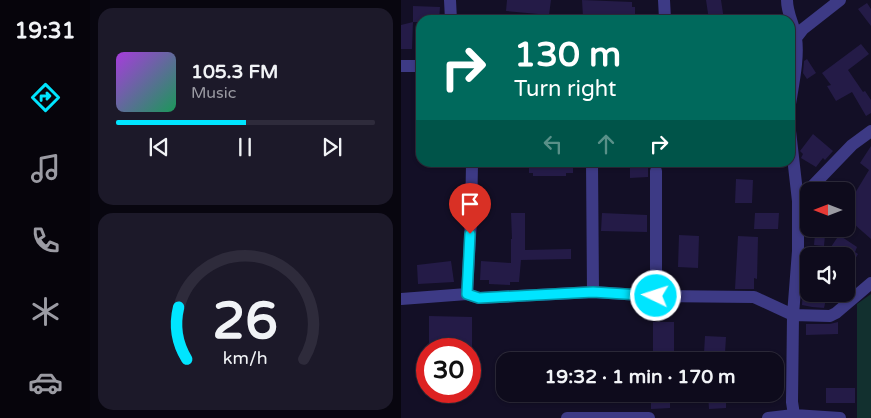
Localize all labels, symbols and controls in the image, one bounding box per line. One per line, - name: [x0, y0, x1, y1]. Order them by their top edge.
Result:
- text: 19:31: [15, 18, 75, 44]
- text: 130 m: [514, 34, 621, 76]
- icon: right: [431, 35, 496, 100]
- text: 105.3 FM: [191, 61, 278, 83]
- text: Turn right: [514, 76, 616, 102]
- icon: directions: [28, 80, 63, 115]
- text: Music: [191, 83, 236, 103]
- icon: left: [539, 130, 567, 158]
- icon: ahead: [592, 130, 620, 158]
- icon: right: [645, 130, 673, 158]
- icon: previous: [145, 133, 173, 161]
- icon: pause: [231, 133, 259, 161]
- icon: next: [318, 133, 346, 161]
- icon: music: [28, 151, 63, 186]
- north arrow: [800, 182, 855, 238]
- map controls: [800, 182, 855, 302]
- pin: [449, 183, 491, 234]
- icon: arrive: [456, 190, 484, 218]
- icon: phone: [28, 223, 63, 258]
- button: sound: [800, 247, 855, 302]
- position arrow: [629, 269, 681, 321]
- text: 26: [213, 290, 278, 353]
- icon: climate: [28, 294, 63, 329]
- speed limit sign: 30: [416, 338, 481, 403]
- text: km/h: [223, 348, 268, 369]
- icon: car: [28, 365, 63, 400]
- text: 19:32 · 1 min · 170 m: [544, 366, 736, 388]

